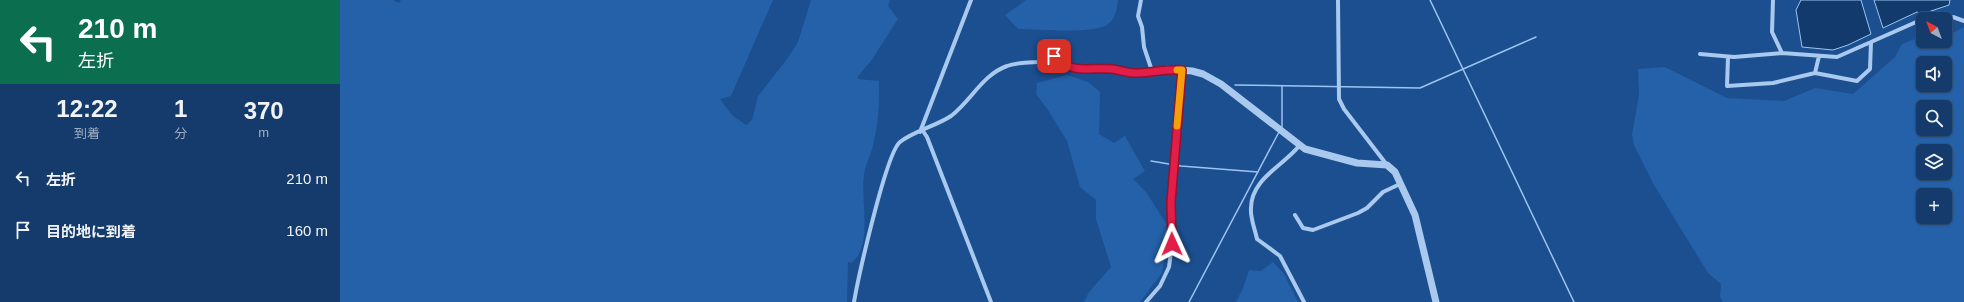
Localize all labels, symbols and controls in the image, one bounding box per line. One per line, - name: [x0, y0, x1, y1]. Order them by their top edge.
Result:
- north arrow: [1916, 12, 1952, 48]
- map controls: [1916, 12, 1952, 224]
- text: 210 m: [78, 13, 157, 44]
- icon: left: [12, 16, 64, 68]
- pin: [1037, 39, 1071, 73]
- icon: arrive: [1043, 45, 1065, 67]
- text: 左折: [78, 51, 114, 71]
- button: sound: [1916, 56, 1952, 92]
- text: 12:22: [56, 95, 118, 122]
- text: 1: [174, 95, 187, 122]
- text: 370: [244, 97, 284, 124]
- button: search: [1916, 100, 1952, 136]
- text: m: [258, 125, 269, 140]
- text: 到着: [74, 126, 100, 141]
- text: 分: [174, 126, 187, 141]
- button: layers: [1916, 144, 1952, 180]
- icon: left: [12, 167, 34, 189]
- text: 210 m: [286, 170, 328, 187]
- text: 左折: [46, 171, 76, 188]
- button: +: [1916, 188, 1952, 224]
- icon: arrive: [12, 219, 34, 241]
- text: 160 m: [286, 222, 328, 239]
- text: 目的地に到着: [46, 223, 136, 240]
- position arrow: [1151, 223, 1193, 265]

